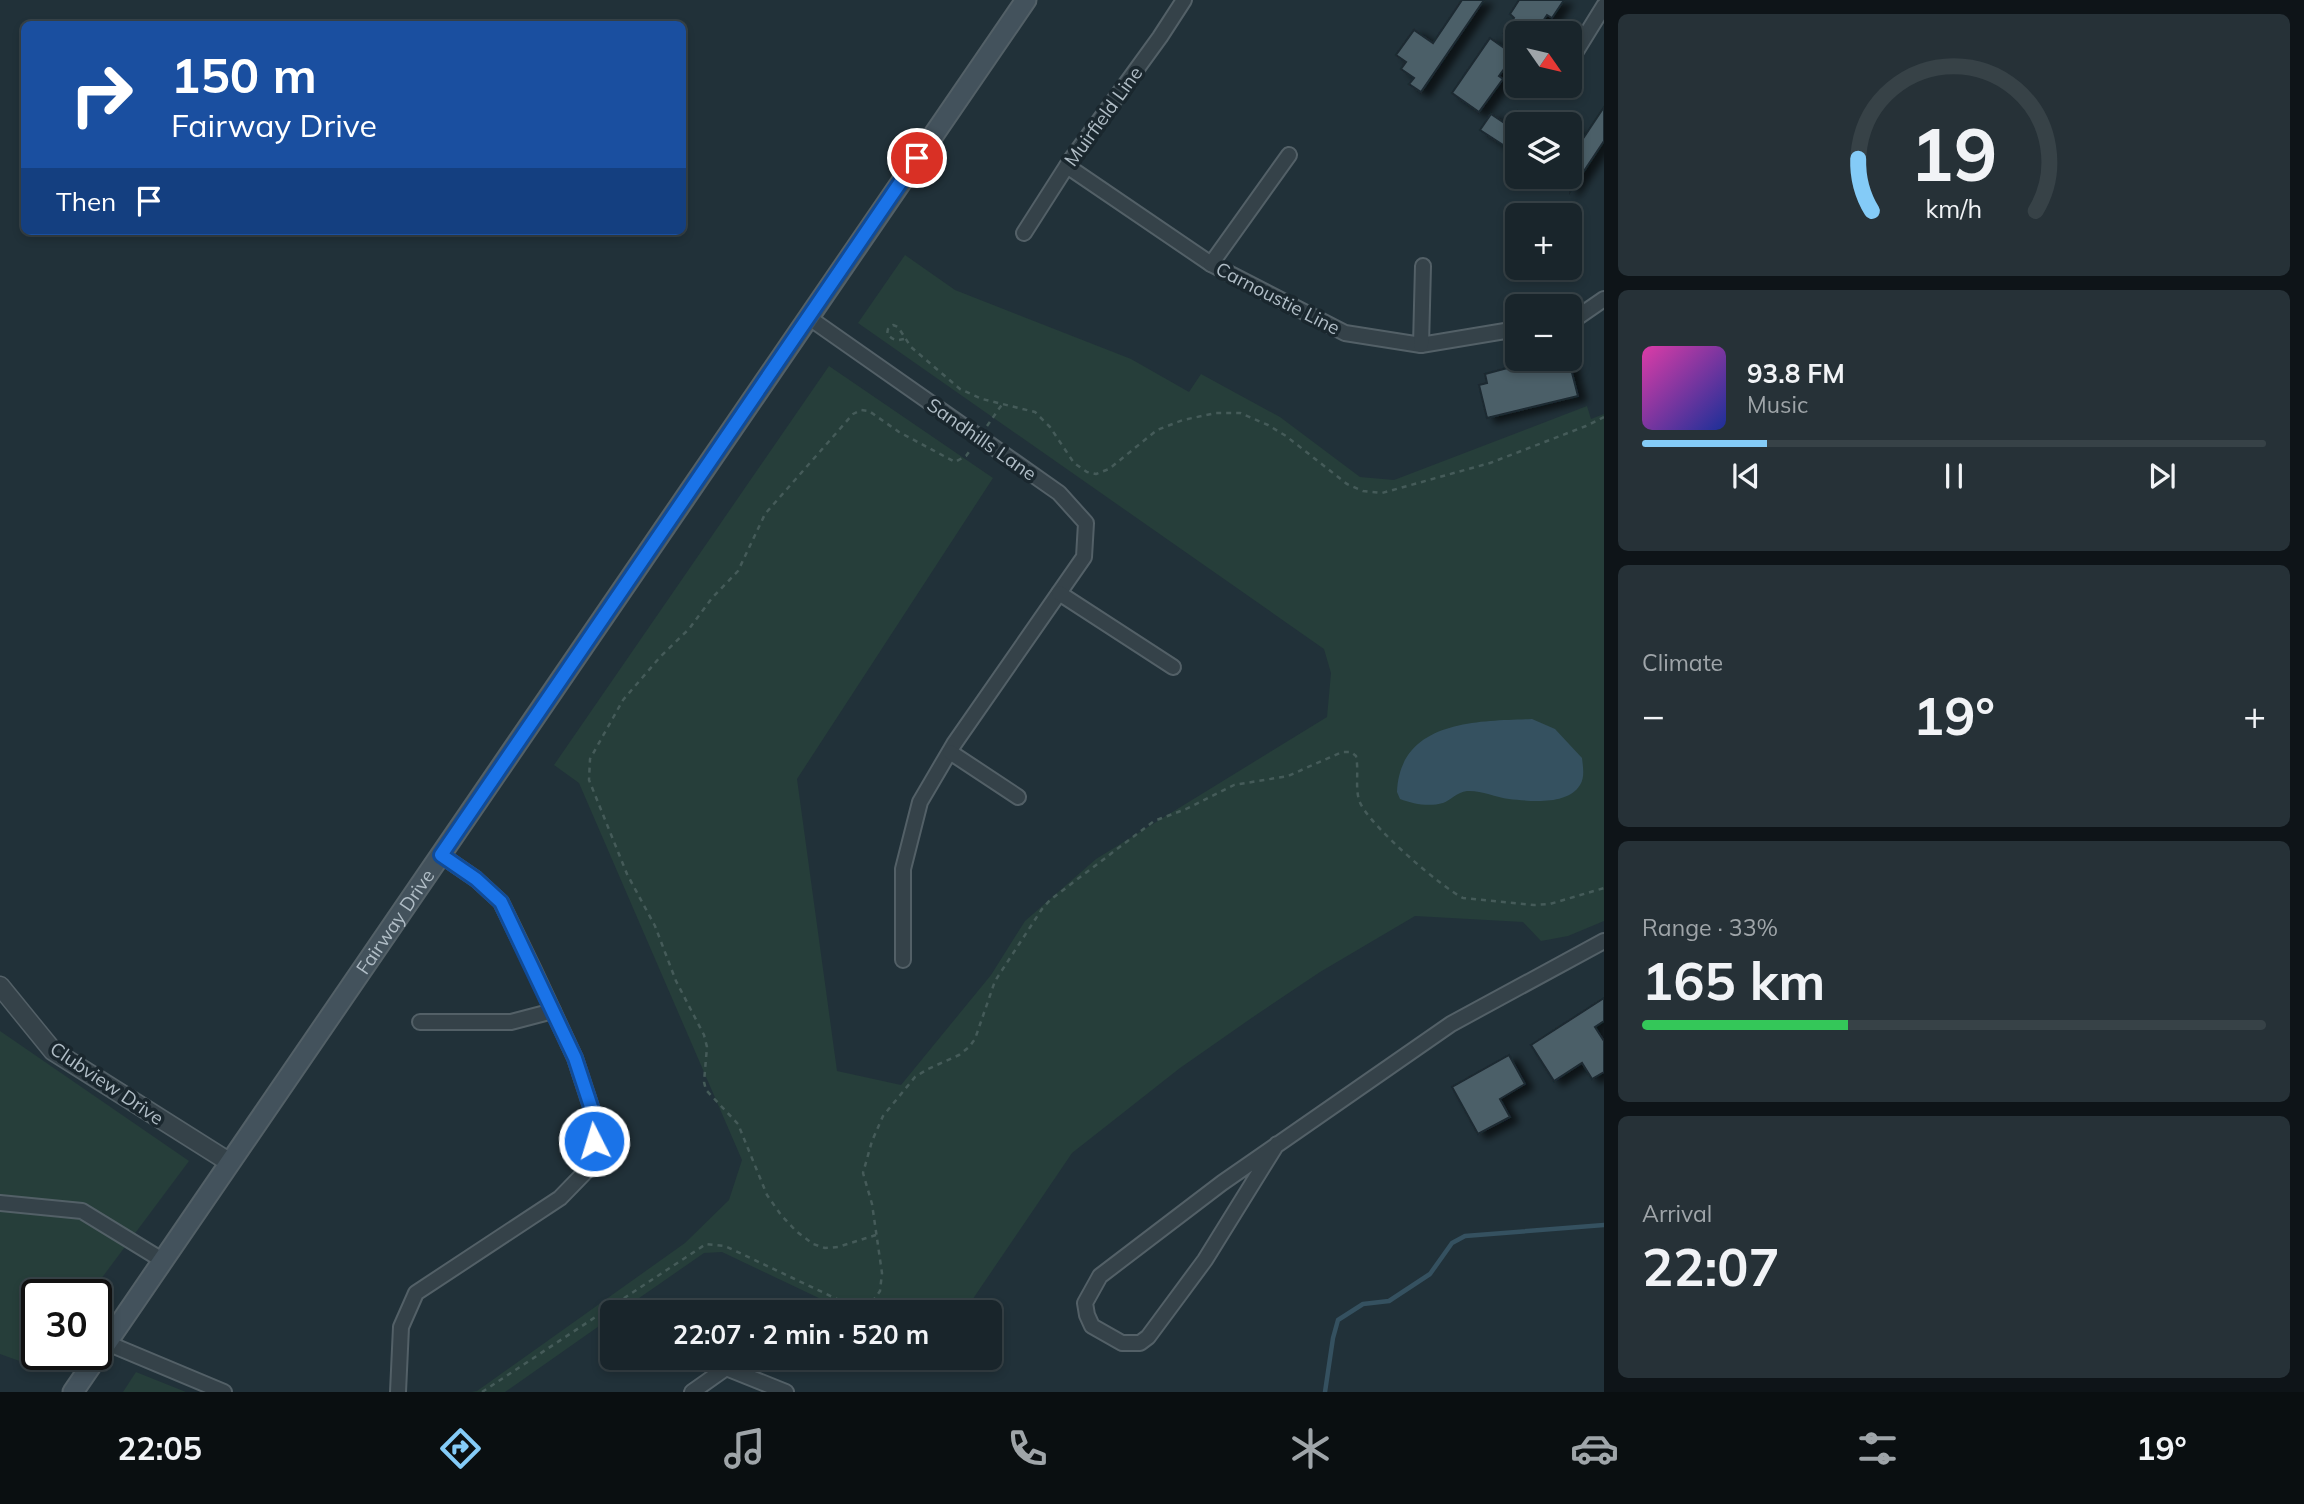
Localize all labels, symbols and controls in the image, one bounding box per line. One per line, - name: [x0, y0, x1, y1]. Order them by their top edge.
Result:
- north arrow: [1505, 21, 1582, 98]
- map controls: [1505, 21, 1582, 371]
- text: 150 m: [171, 44, 317, 105]
- icon: right: [56, 49, 147, 140]
- street label: Muirfield Line: [1059, 61, 1147, 171]
- text: Fairway Drive: [171, 105, 377, 145]
- text: 19: [1910, 108, 1998, 199]
- button: layers: [1505, 112, 1582, 189]
- pin: [887, 128, 947, 188]
- icon: arrive: [898, 139, 936, 177]
- icon: arrive: [130, 182, 168, 220]
- text: Then: [56, 185, 116, 218]
- text: km/h: [1926, 193, 1982, 224]
- button: +: [1505, 203, 1582, 280]
- street label: Carnoustie Line: [1212, 256, 1344, 340]
- button: −: [1505, 294, 1582, 371]
- text: 93.8 FM: [1747, 357, 1845, 390]
- text: Music: [1747, 390, 1808, 419]
- street label: Sandhills Lane: [923, 392, 1041, 486]
- icon: previous: [1727, 457, 1765, 495]
- icon: pause: [1935, 457, 1973, 495]
- icon: next: [2143, 457, 2181, 495]
- text: Climate: [1642, 648, 1723, 677]
- text: 19°: [1913, 683, 1995, 748]
- text: −: [1642, 691, 1665, 739]
- text: +: [2243, 691, 2266, 739]
- street label: Fairway Drive: [351, 864, 439, 979]
- text: Range · 33%: [1642, 913, 1778, 942]
- text: 165 km: [1642, 948, 1825, 1013]
- street label: Clubview Drive: [46, 1036, 168, 1130]
- position arrow: [557, 1104, 631, 1178]
- text: Arrival: [1642, 1199, 1712, 1228]
- text: 22:07: [1642, 1234, 1780, 1299]
- speed limit sign: 30: [21, 1279, 112, 1370]
- text: 22:07 · 2 min · 520 m: [673, 1318, 929, 1351]
- icon: directions: [436, 1424, 485, 1473]
- icon: music: [720, 1424, 769, 1473]
- icon: phone: [1003, 1424, 1052, 1473]
- icon: climate: [1286, 1424, 1335, 1473]
- icon: car: [1570, 1424, 1619, 1473]
- icon: filters: [1853, 1424, 1902, 1473]
- text: 22:05: [117, 1428, 202, 1468]
- text: 19°: [2136, 1428, 2187, 1468]

